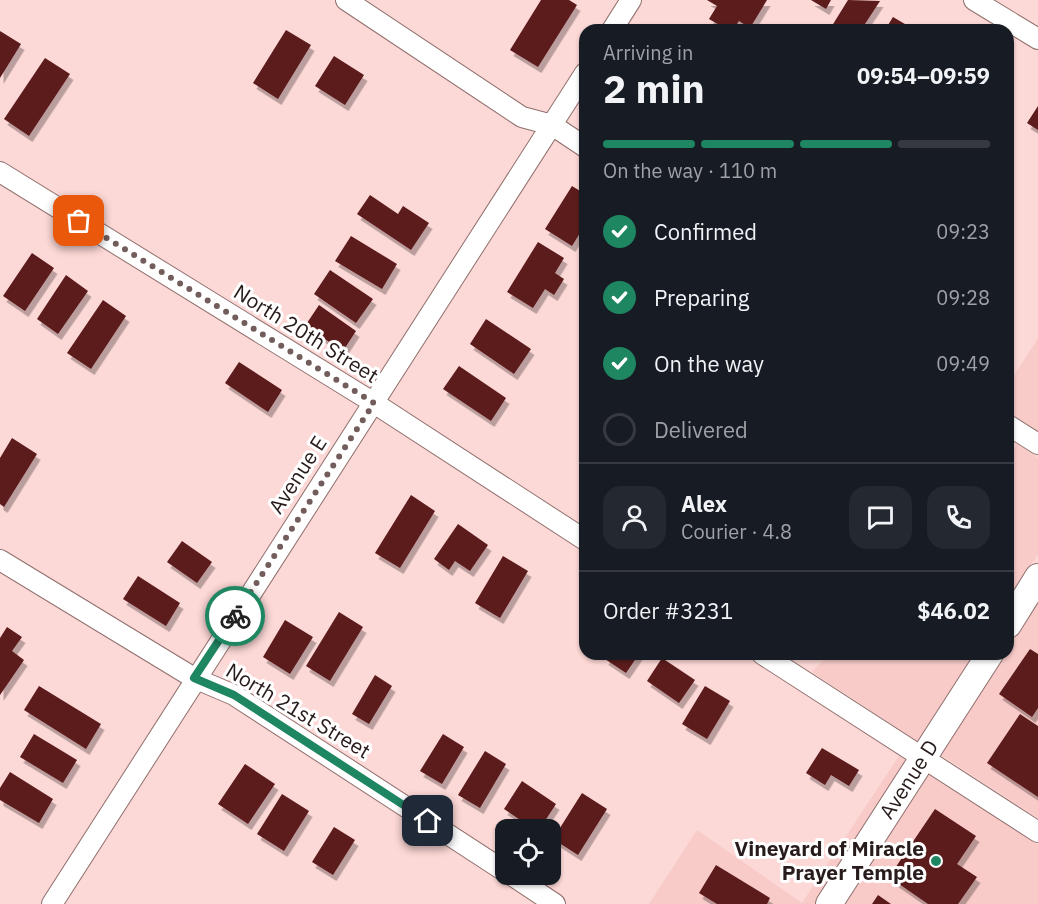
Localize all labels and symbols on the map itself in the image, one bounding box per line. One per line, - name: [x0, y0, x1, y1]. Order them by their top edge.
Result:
- pin: [53, 195, 104, 246]
- street label: North 20th Street: [229, 277, 384, 389]
- street label: Avenue E: [262, 430, 333, 519]
- courier: [205, 586, 265, 646]
- street label: North 21st Street: [221, 656, 376, 764]
- street label: Avenue D: [872, 734, 944, 824]
- pin: [402, 795, 453, 846]
- place label: Vineyard of Miracle Prayer Temple: [735, 834, 924, 886]
- marker: Vineyard of Miracle Prayer Temple: [929, 854, 943, 868]

